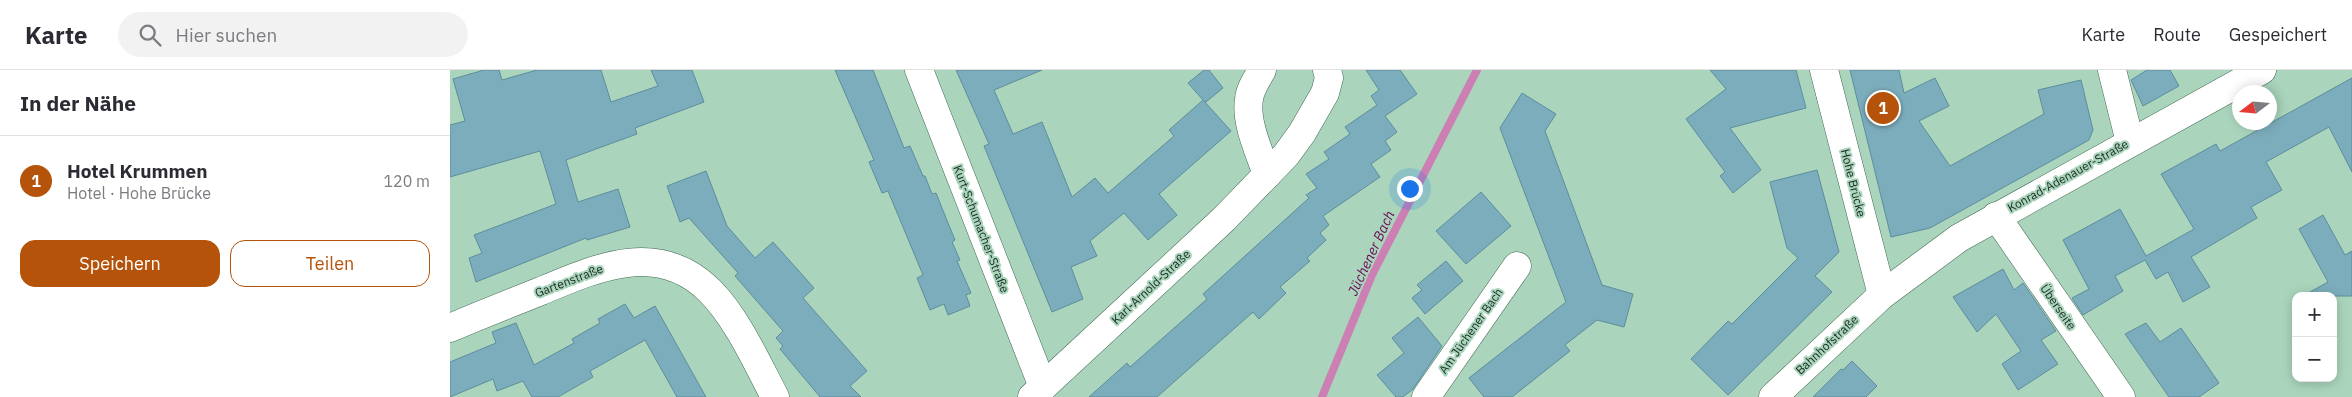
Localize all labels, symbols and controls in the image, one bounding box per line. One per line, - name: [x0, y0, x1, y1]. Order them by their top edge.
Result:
- search box: [118, 12, 468, 57]
- text: Karte: [25, 19, 88, 51]
- icon: search: [136, 21, 164, 49]
- text: Hier suchen: [176, 23, 277, 47]
- text: Karte: [2082, 23, 2125, 46]
- text: Route: [2153, 23, 2201, 46]
- text: Gespeichert: [2229, 23, 2327, 46]
- north arrow: [2232, 85, 2277, 130]
- text: In der Nähe: [20, 89, 136, 117]
- pin: 1: [1867, 89, 1899, 127]
- street label: Konrad-Adenauer-Straße: [2005, 136, 2131, 215]
- street label: Hohe Brücke: [1838, 147, 1869, 219]
- text: Hotel Krummen: [67, 159, 208, 183]
- street label: Kurt-Schumacher-Straße: [950, 163, 1013, 295]
- text: 1: [31, 171, 41, 191]
- text: 120 m: [383, 171, 430, 191]
- your location: [1397, 176, 1423, 202]
- text: Hotel · Hohe Brücke: [67, 183, 211, 203]
- water label: Jüchener Bach: [1343, 208, 1399, 298]
- button: Speichern: [20, 240, 220, 287]
- button: Teilen: [230, 240, 430, 287]
- street label: Karl-Arnold-Straße: [1108, 246, 1194, 327]
- street label: Gartenstraße: [533, 261, 605, 300]
- street label: Überseite: [2037, 281, 2080, 333]
- street label: Am Jüchener Bach: [1435, 285, 1506, 376]
- map controls: [2292, 292, 2337, 382]
- button: +: [2292, 292, 2337, 337]
- street label: Bahnhofstraße: [1792, 312, 1861, 377]
- button: −: [2292, 337, 2337, 382]

